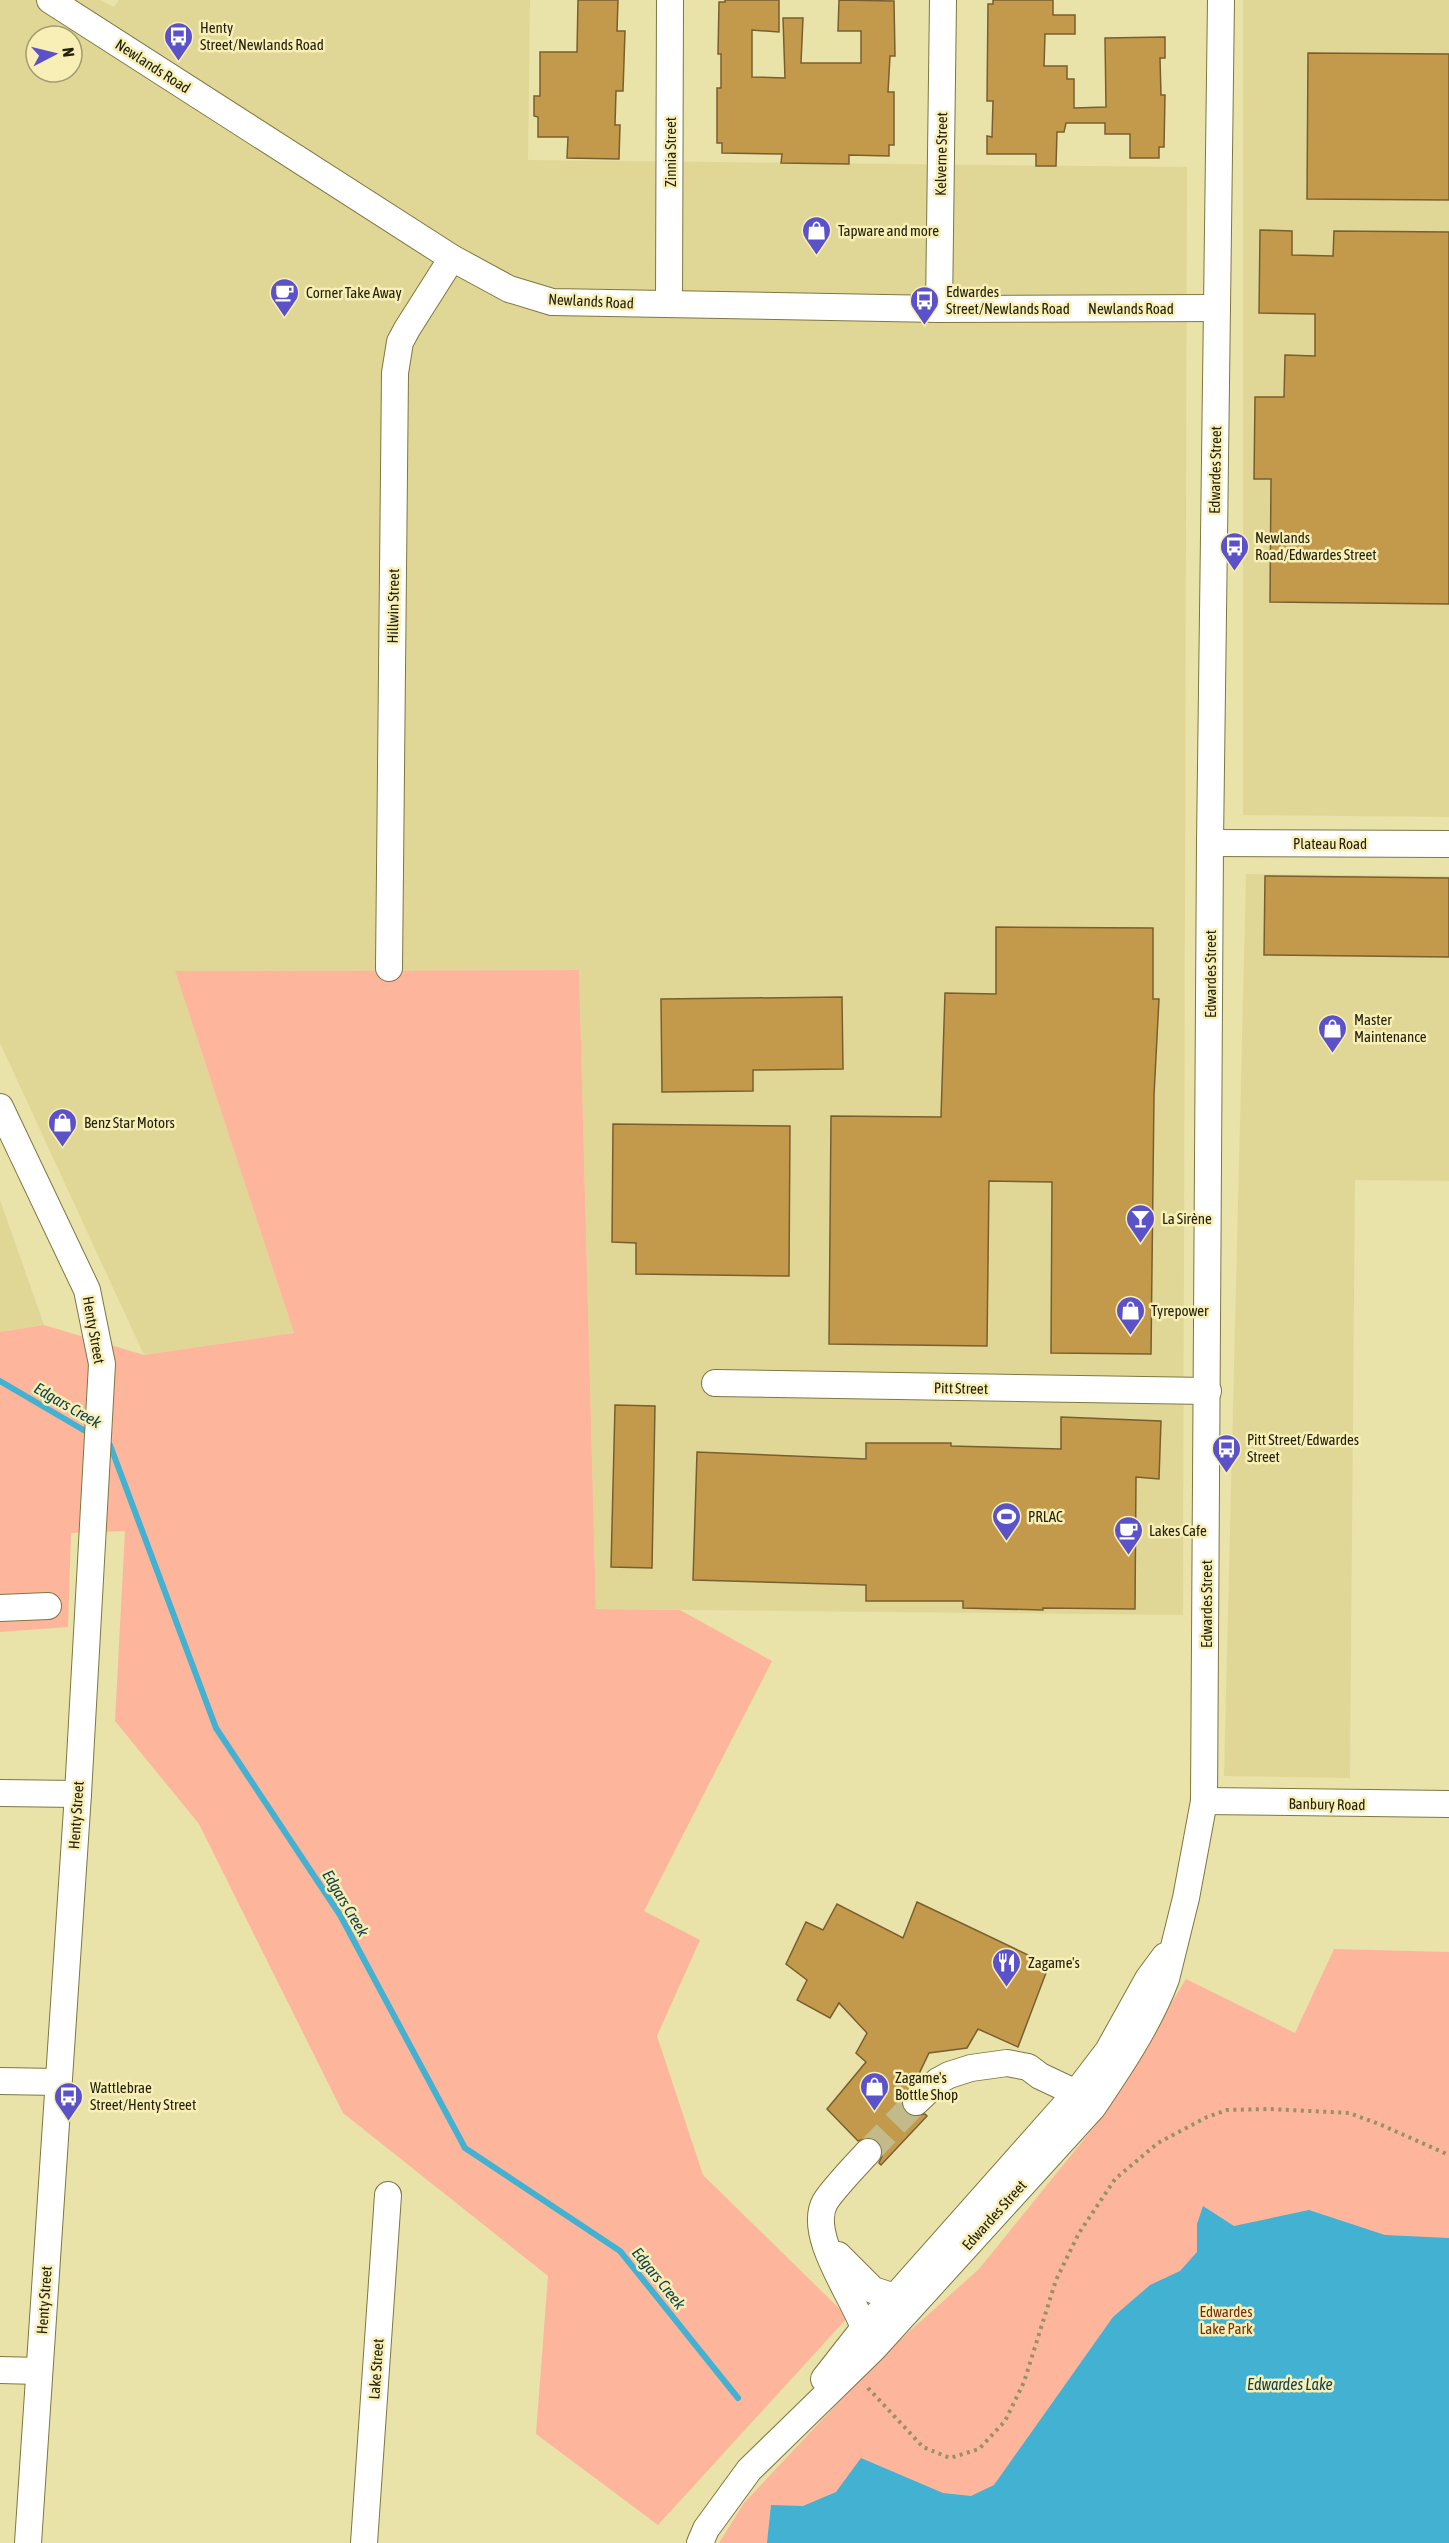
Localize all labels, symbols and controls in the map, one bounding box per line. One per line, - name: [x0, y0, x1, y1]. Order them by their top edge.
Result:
- place label: Henty Street/Newlands Road: [200, 19, 324, 53]
- bus stop icon: Henty Street/Newlands Road: [163, 20, 195, 62]
- north arrow: [24, 24, 84, 84]
- street label: Newlands Road: [112, 36, 194, 96]
- text: N: [59, 46, 78, 58]
- street label: Kelverne Street: [932, 112, 950, 196]
- street label: Zinnia Street: [662, 117, 679, 187]
- shop icon: Tapware and more: [801, 214, 833, 256]
- place label: Tapware and more: [838, 222, 939, 239]
- cafe icon: Corner Take Away: [269, 276, 301, 318]
- place label: Edwardes Street/Newlands Road: [946, 283, 1070, 317]
- place label: Corner Take Away: [306, 284, 402, 301]
- bus stop icon: Edwardes Street/Newlands Road: [909, 284, 941, 326]
- street label: Newlands Road: [548, 290, 634, 312]
- street label: Newlands Road: [1088, 300, 1174, 317]
- street label: Edwardes Street: [1206, 426, 1224, 514]
- place label: Newlands Road/Edwardes Street: [1255, 529, 1377, 563]
- bus stop icon: Newlands Road/Edwardes Street: [1218, 530, 1250, 572]
- street label: Hillwin Street: [384, 569, 402, 643]
- street label: Plateau Road: [1293, 835, 1367, 852]
- street label: Edwardes Street: [1202, 930, 1219, 1018]
- place label: Master Maintenance: [1354, 1011, 1427, 1045]
- shop icon: Master Maintenance: [1317, 1012, 1349, 1054]
- shop icon: Benz Star Motors: [47, 1106, 79, 1148]
- place label: Benz Star Motors: [84, 1114, 175, 1131]
- bar icon: La Sirène: [1125, 1202, 1157, 1244]
- place label: La Sirène: [1162, 1210, 1212, 1227]
- shop icon: Tyrepower: [1114, 1294, 1146, 1336]
- street label: Henty Street: [80, 1295, 108, 1365]
- place label: Tyrepower: [1151, 1302, 1209, 1319]
- water label: Edgars Creek: [31, 1379, 106, 1433]
- street label: Pitt Street: [934, 1379, 988, 1397]
- place label: Pitt Street/Edwardes Street: [1247, 1431, 1359, 1465]
- bus stop icon: Pitt Street/Edwardes Street: [1210, 1432, 1242, 1474]
- sports icon: PRLAC: [991, 1500, 1023, 1542]
- place label: PRLAC: [1028, 1508, 1063, 1525]
- cafe icon: Lakes Cafe: [1112, 1514, 1144, 1556]
- place label: Lakes Cafe: [1149, 1522, 1207, 1539]
- street label: Edwardes Street: [1198, 1560, 1215, 1648]
- street label: Henty Street: [65, 1780, 87, 1850]
- street label: Banbury Road: [1288, 1795, 1366, 1813]
- water label: Edgars Creek: [318, 1867, 373, 1941]
- restaurant icon: Zagame's: [991, 1946, 1023, 1988]
- place label: Zagame's: [1028, 1954, 1080, 1971]
- place label: Zagame's Bottle Shop: [895, 2069, 958, 2103]
- shop icon: Zagame's Bottle Shop: [858, 2070, 890, 2112]
- place label: Wattlebrae Street/Henty Street: [90, 2079, 196, 2113]
- bus stop icon: Wattlebrae Street/Henty Street: [53, 2080, 85, 2122]
- street label: Edwardes Street: [958, 2177, 1030, 2253]
- water label: Edgars Creek: [628, 2243, 690, 2314]
- street label: Henty Street: [33, 2265, 55, 2335]
- park label: Edwardes Lake Park: [1200, 2303, 1253, 2337]
- street label: Lake Street: [365, 2338, 387, 2400]
- water label: Edwardes Lake: [1247, 2375, 1333, 2393]

